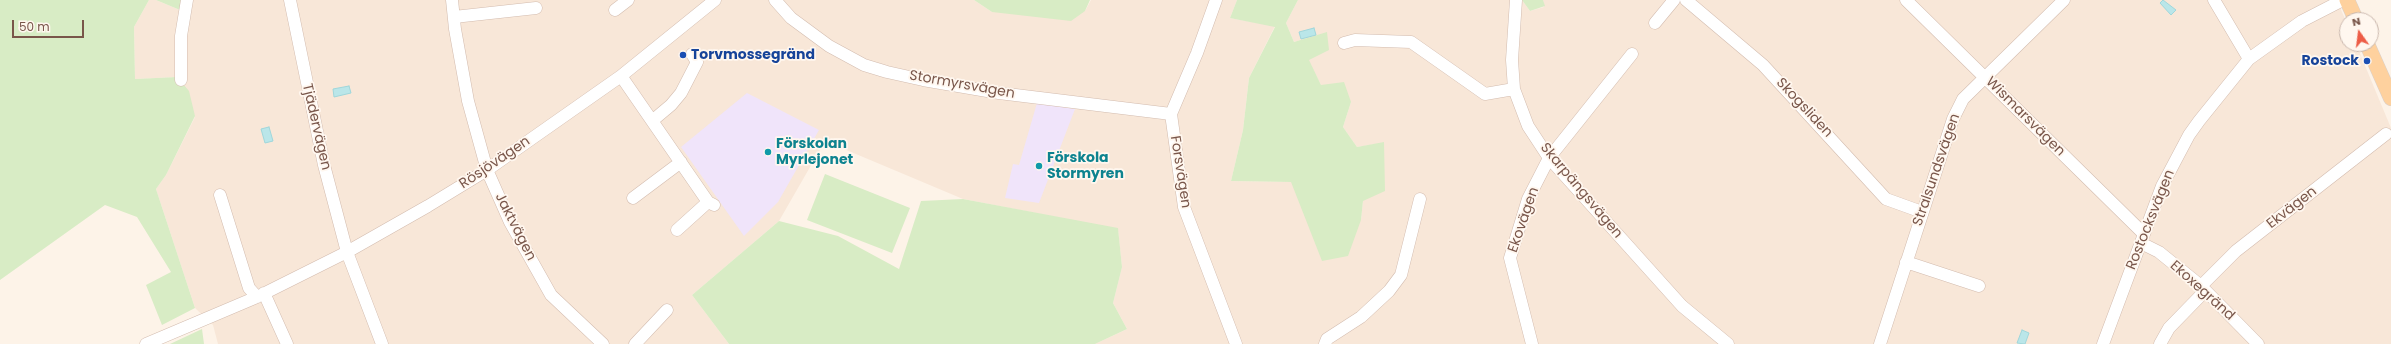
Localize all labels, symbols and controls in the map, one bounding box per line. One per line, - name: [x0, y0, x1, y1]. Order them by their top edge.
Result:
- scale bar: [14, 12, 86, 38]
- north arrow: [2339, 12, 2379, 52]
- text: N: [2350, 13, 2362, 30]
- text: 50 m: [19, 18, 50, 35]
- place label: Torvmossegränd: [691, 47, 815, 63]
- marker: Torvmossegränd: [678, 50, 688, 60]
- place label: Rostock: [2301, 53, 2359, 69]
- marker: Rostock: [2362, 56, 2372, 66]
- street label: Stormyrsvägen: [908, 67, 1016, 103]
- street label: Wismarsvägen: [1982, 74, 2068, 160]
- street label: Skogsliden: [1772, 75, 1836, 141]
- street label: Tjädervägen: [298, 82, 334, 172]
- street label: Stralsundsvägen: [1910, 112, 1964, 228]
- street label: Rösjövägen: [456, 133, 534, 193]
- street label: Forsvägen: [1166, 135, 1194, 209]
- place label: Förskolan Myrlejonet: [776, 136, 853, 168]
- street label: Skarpängsvägen: [1536, 140, 1626, 242]
- marker: Förskolan Myrlejonet: [763, 147, 773, 157]
- place label: Förskola Stormyren: [1047, 150, 1124, 182]
- marker: Förskola Stormyren: [1034, 161, 1044, 171]
- street label: Rostocksvägen: [2123, 168, 2179, 272]
- street label: Ekvägen: [2264, 183, 2320, 233]
- street label: Ekovägen: [1505, 185, 1543, 255]
- street label: Jaktvägen: [491, 190, 539, 264]
- street label: Ekoxegränd: [2166, 258, 2238, 324]

